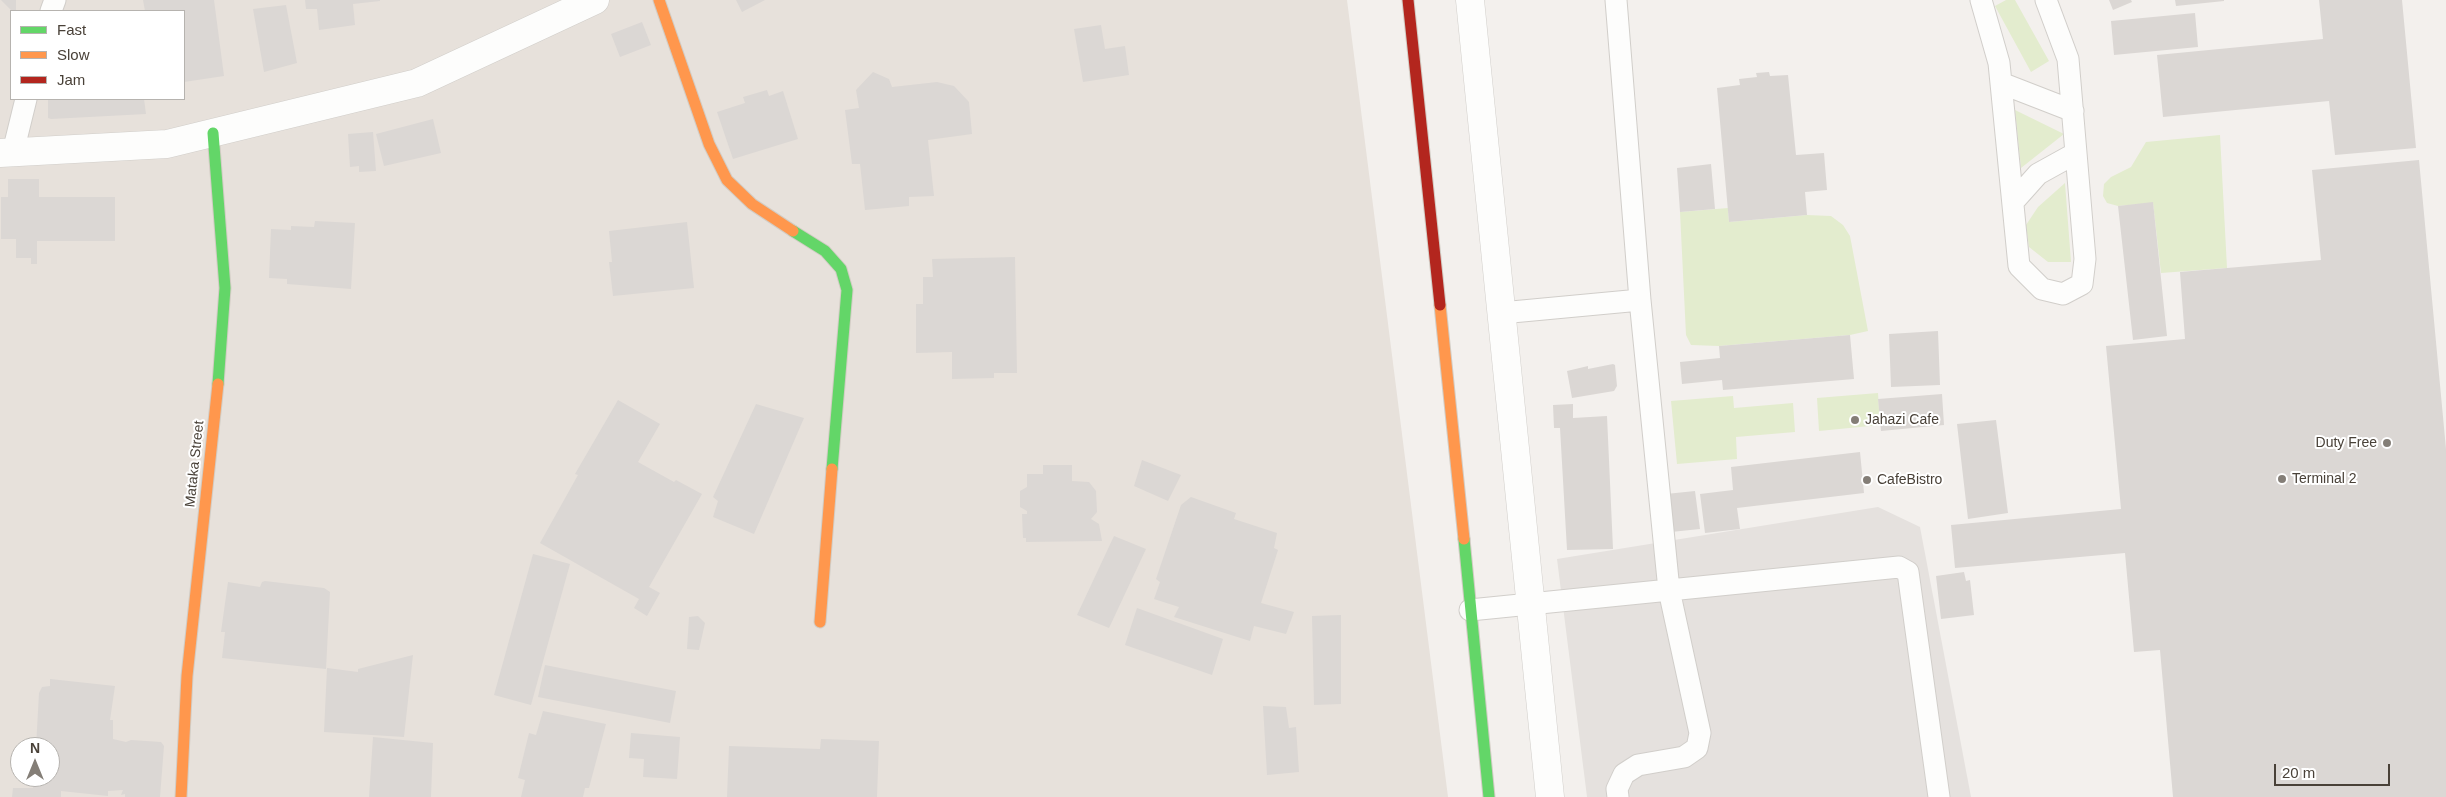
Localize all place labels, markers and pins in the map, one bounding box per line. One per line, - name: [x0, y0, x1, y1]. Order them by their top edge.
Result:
- place label: Jahazi Cafe: [1865, 412, 1939, 428]
- marker: Jahazi Cafe: [1849, 414, 1861, 426]
- place label: Duty Free: [2316, 435, 2377, 451]
- marker: Duty Free: [2381, 437, 2393, 449]
- place label: Terminal 2: [2292, 471, 2357, 487]
- place label: CafeBistro: [1877, 472, 1942, 488]
- marker: Terminal 2: [2276, 473, 2288, 485]
- marker: CafeBistro: [1861, 474, 1873, 486]

